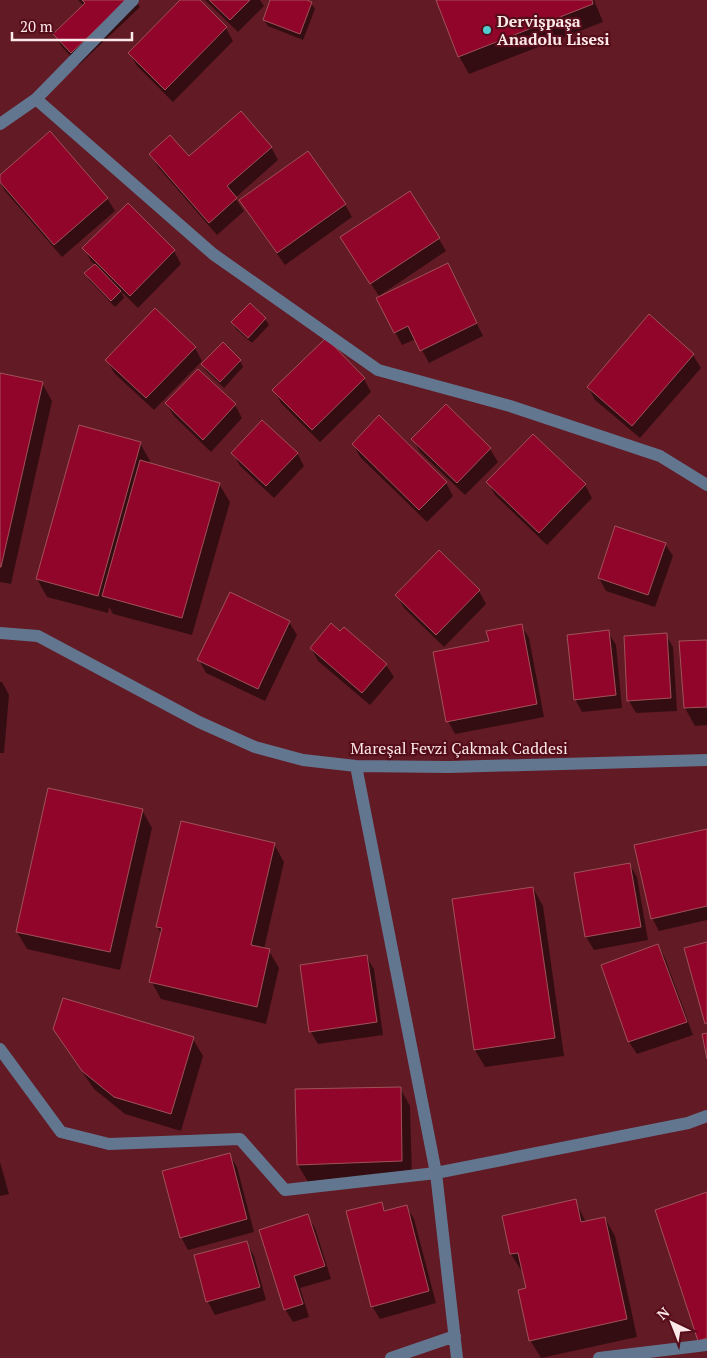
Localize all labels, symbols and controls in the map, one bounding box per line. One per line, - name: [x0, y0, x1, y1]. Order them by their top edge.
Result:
- scale bar: [12, 10, 132, 42]
- place label: Dervişpaşa Anadolu Lisesi: [497, 10, 610, 50]
- text: 20 m: [20, 16, 53, 36]
- marker: Dervişpaşa Anadolu Lisesi: [481, 24, 493, 36]
- street label: Mareşal Fevzi Çakmak Caddesi: [350, 737, 568, 759]
- north arrow: [647, 1298, 697, 1348]
- text: N: [652, 1302, 673, 1324]

